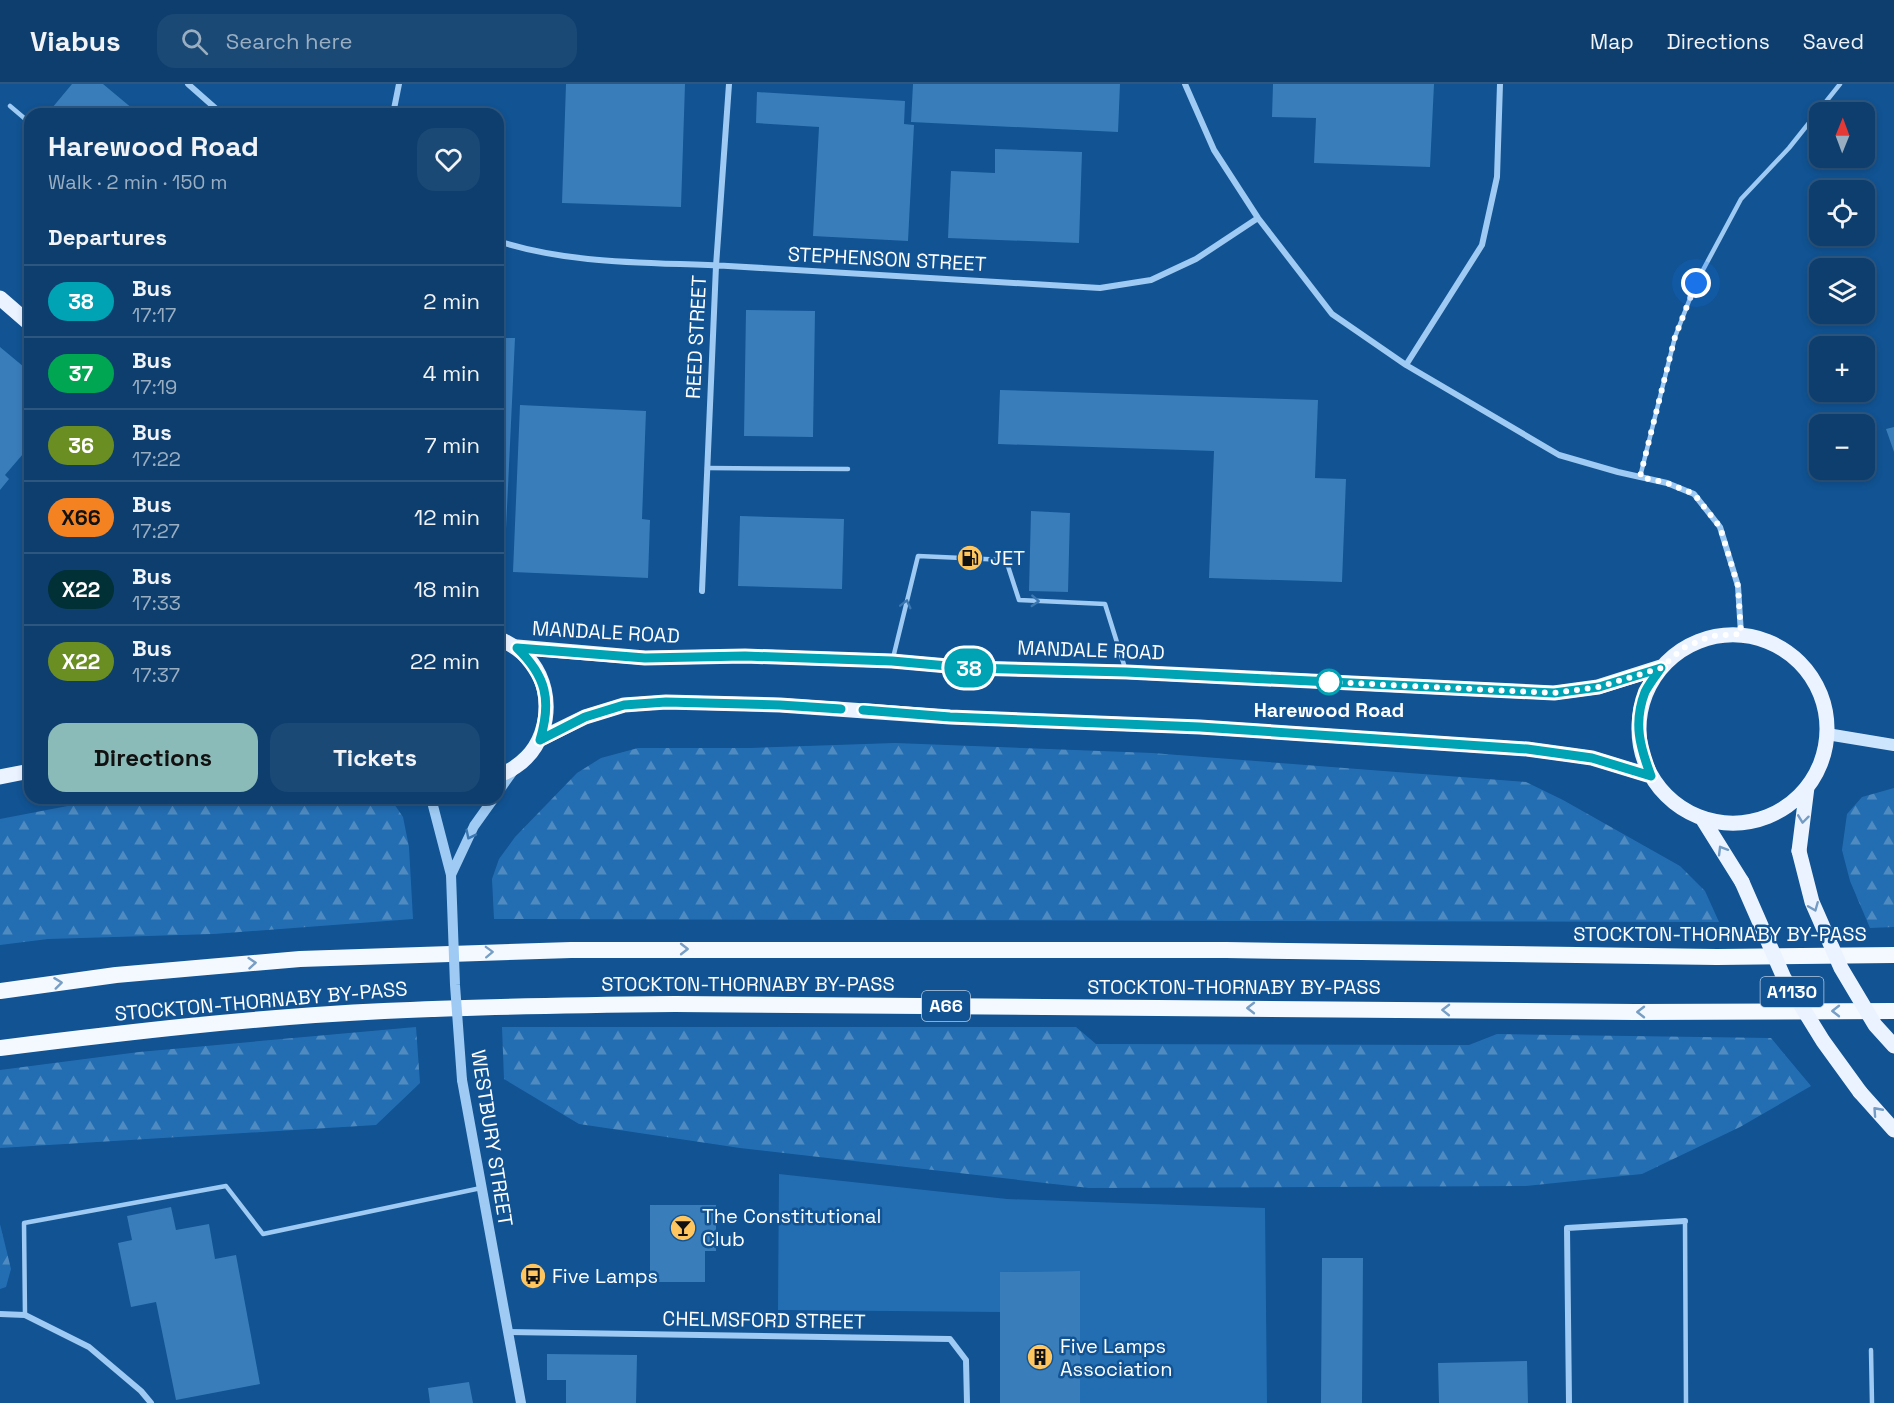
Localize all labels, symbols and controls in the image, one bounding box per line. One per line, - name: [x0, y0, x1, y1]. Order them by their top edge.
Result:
- search box: [157, 14, 577, 68]
- text: Viabus: [30, 23, 121, 59]
- icon: search: [178, 25, 211, 58]
- text: Search here: [226, 27, 353, 55]
- text: Map: [1590, 28, 1634, 55]
- text: Directions: [1667, 28, 1770, 55]
- text: Saved: [1803, 28, 1864, 55]
- north arrow: [1809, 102, 1875, 168]
- map controls: [1809, 102, 1875, 480]
- text: Harewood Road: [48, 128, 259, 164]
- button: heart: [417, 128, 480, 191]
- text: Walk · 2 min · 150 m: [48, 169, 228, 195]
- button: locate: [1809, 180, 1875, 246]
- text: Departures: [48, 223, 167, 251]
- street label: STEPHENSON STREET: [787, 241, 987, 277]
- button: layers: [1809, 258, 1875, 324]
- your location: [1681, 268, 1711, 298]
- text: Bus: [132, 274, 172, 302]
- street label: REED STREET: [680, 274, 712, 400]
- text: 2 min: [423, 287, 480, 315]
- text: 38: [68, 288, 94, 315]
- text: 17:17: [132, 302, 176, 328]
- button: +: [1809, 336, 1875, 402]
- text: Bus: [132, 346, 172, 374]
- text: 4 min: [423, 359, 480, 387]
- text: 37: [69, 360, 93, 387]
- text: 17:19: [132, 374, 177, 400]
- button: −: [1809, 414, 1875, 480]
- text: Bus: [132, 418, 172, 446]
- text: 7 min: [424, 431, 480, 459]
- text: 36: [68, 432, 94, 459]
- text: 17:22: [132, 446, 181, 472]
- text: Bus: [132, 490, 172, 518]
- text: 12 min: [414, 503, 480, 531]
- text: X66: [61, 504, 101, 531]
- text: 17:27: [132, 518, 180, 544]
- fuel station icon: JET: [955, 543, 985, 573]
- place label: JET: [990, 545, 1025, 571]
- text: Bus: [132, 562, 172, 590]
- text: 18 min: [414, 575, 480, 603]
- text: X22: [62, 576, 100, 603]
- text: 17:33: [132, 590, 181, 616]
- one-way arrow: [1030, 595, 1039, 608]
- one-way arrow: [899, 599, 912, 609]
- street label: MANDALE ROAD: [531, 615, 681, 649]
- text: Bus: [132, 634, 172, 662]
- street label: MANDALE ROAD: [1017, 634, 1165, 666]
- text: 22 min: [410, 647, 480, 675]
- text: X22: [62, 648, 100, 675]
- line badge: 38: [942, 648, 996, 688]
- text: 38: [956, 655, 982, 682]
- text: 17:37: [132, 662, 180, 688]
- marker: Harewood Road: [1316, 669, 1342, 695]
- place label: Harewood Road: [1254, 697, 1404, 723]
- button: Directions: [48, 723, 258, 792]
- button: Tickets: [270, 723, 480, 792]
- one-way arrow: [1798, 814, 1810, 823]
- one-way arrow: [466, 829, 478, 840]
- one-way arrow: [1717, 846, 1729, 856]
- one-way arrow: [1807, 901, 1819, 912]
- street label: STOCKTON-THORNABY BY-PASS: [1573, 921, 1867, 947]
- one-way arrow: [679, 943, 688, 955]
- one-way arrow: [484, 946, 493, 959]
- one-way arrow: [247, 957, 257, 970]
- street label: STOCKTON-THORNABY BY-PASS: [601, 971, 895, 997]
- street label: STOCKTON-THORNABY BY-PASS: [1087, 974, 1381, 1000]
- street label: STOCKTON-THORNABY BY-PASS: [114, 975, 408, 1027]
- one-way arrow: [53, 977, 63, 990]
- road number: A1130: [1760, 977, 1824, 1007]
- road number: A66: [922, 991, 970, 1021]
- one-way arrow: [1246, 1002, 1255, 1014]
- one-way arrow: [1441, 1004, 1450, 1016]
- one-way arrow: [1831, 1005, 1840, 1018]
- one-way arrow: [1636, 1006, 1645, 1018]
- street label: WESTBURY STREET: [465, 1048, 519, 1228]
- one-way arrow: [1873, 1107, 1884, 1118]
- place label: The Constitutional Club: [702, 1203, 881, 1252]
- bar icon: The Constitutional Club: [668, 1213, 698, 1243]
- bus stop icon: Five Lamps: [518, 1261, 548, 1291]
- place label: Five Lamps: [552, 1263, 658, 1289]
- street label: CHELMSFORD STREET: [662, 1305, 866, 1335]
- place label: Five Lamps Association: [1060, 1333, 1173, 1382]
- building icon: Five Lamps Association: [1025, 1342, 1055, 1372]

